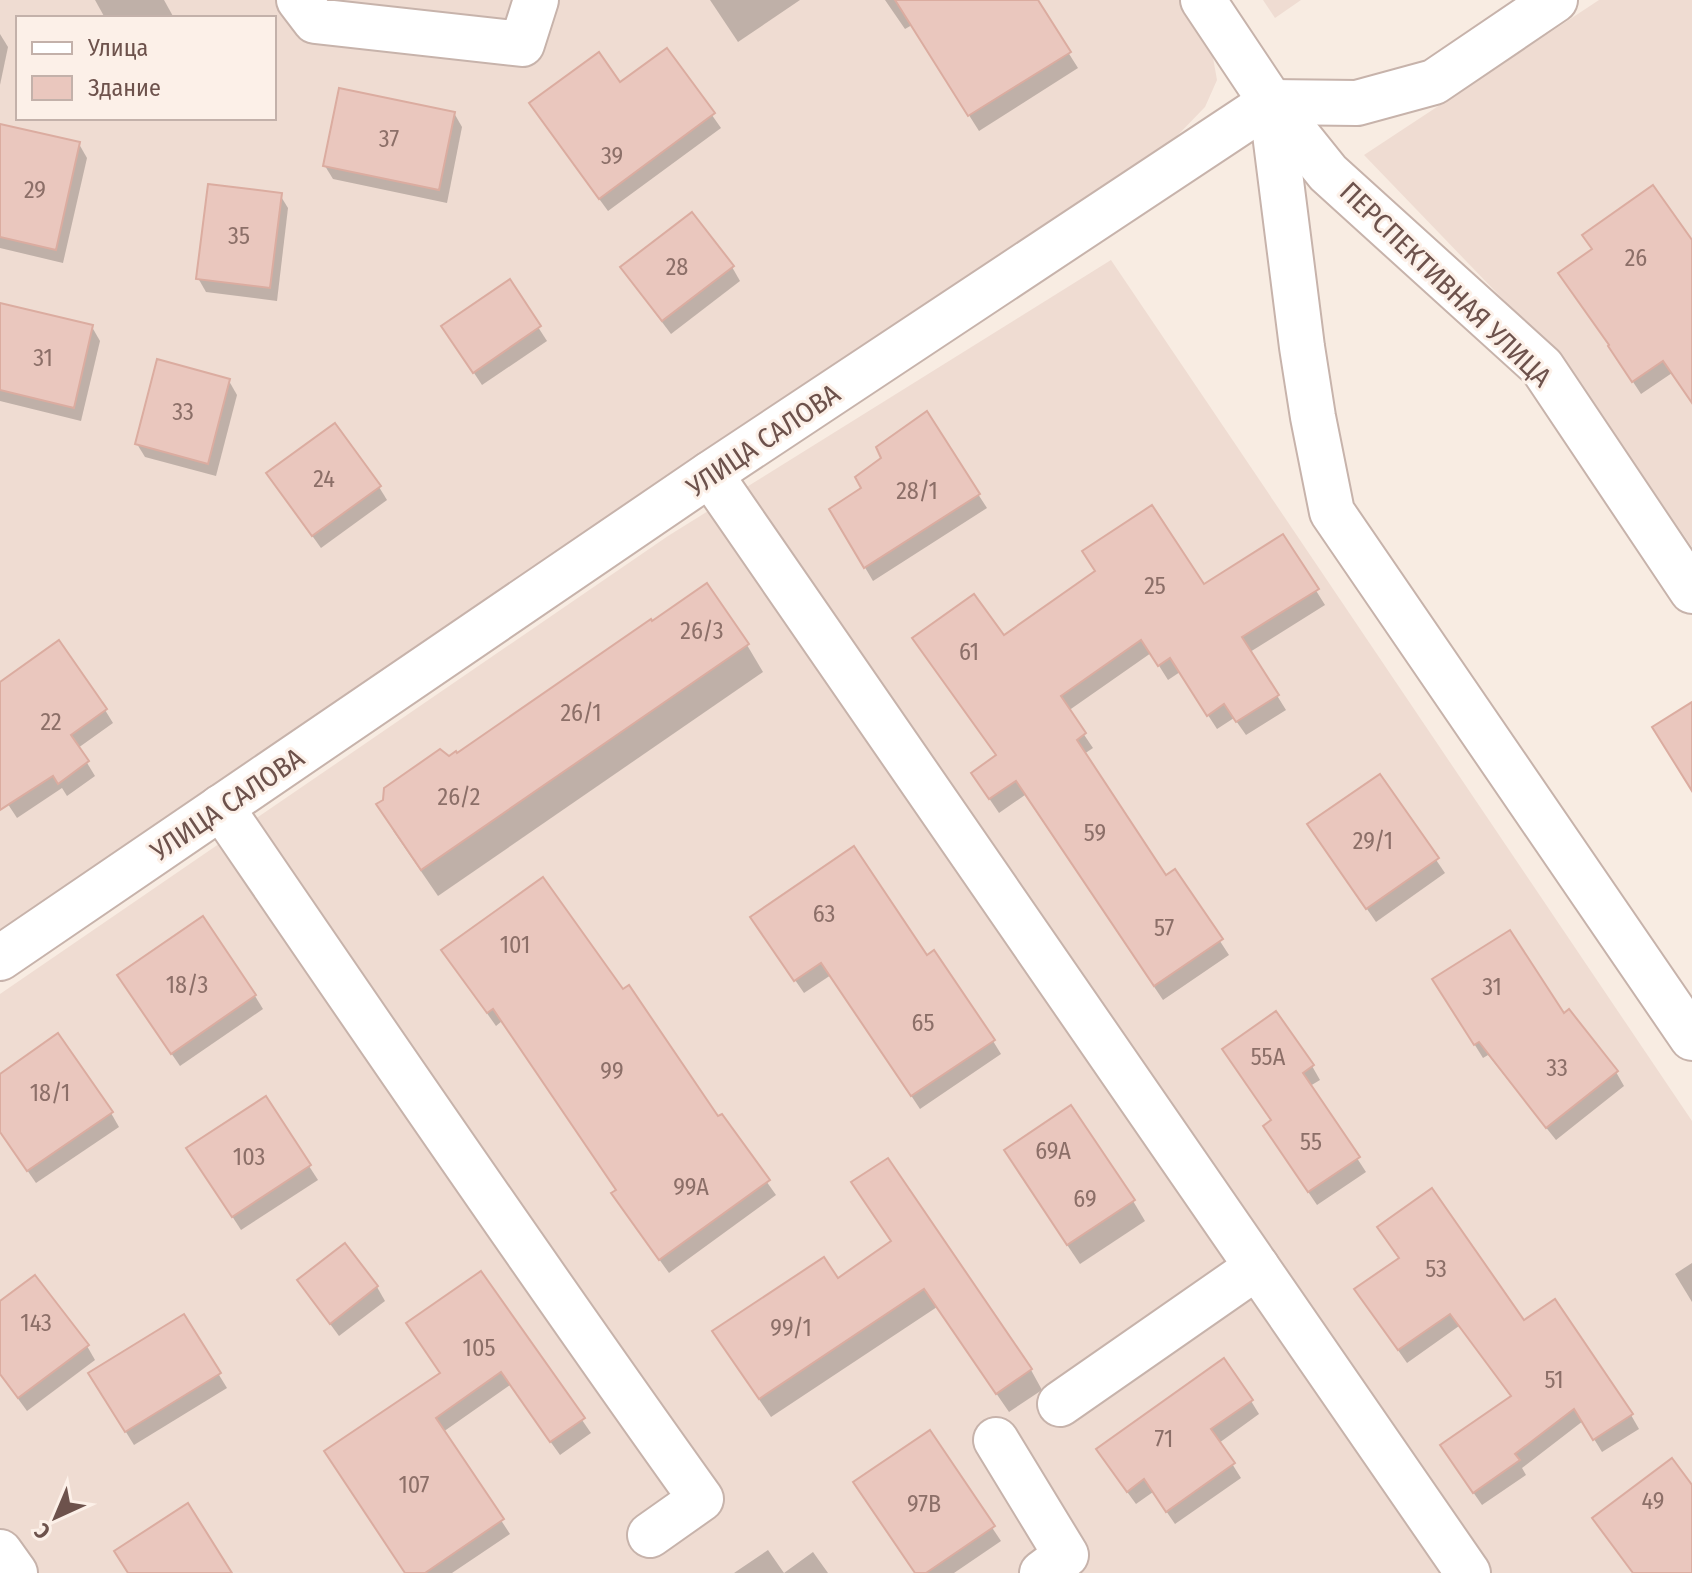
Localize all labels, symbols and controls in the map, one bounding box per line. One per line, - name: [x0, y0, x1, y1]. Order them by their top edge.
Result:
- legend: [16, 16, 276, 120]
- text: Улица: [87, 34, 148, 62]
- text: Здание: [88, 74, 161, 102]
- house number: 37: [379, 125, 399, 153]
- house number: 39: [601, 142, 623, 170]
- street label: ПЕРСПЕКТИВНАЯ УЛИЦА: [1333, 175, 1558, 394]
- house number: 29: [24, 176, 46, 204]
- house number: 35: [228, 222, 250, 250]
- house number: 26: [1625, 244, 1647, 272]
- house number: 28: [666, 253, 688, 281]
- house number: 31: [33, 344, 53, 372]
- street label: УЛИЦА САЛОВА: [680, 377, 846, 504]
- house number: 33: [172, 398, 194, 426]
- house number: 24: [313, 465, 335, 493]
- house number: 28/1: [896, 477, 938, 505]
- house number: 25: [1144, 572, 1166, 600]
- house number: 26/3: [680, 617, 724, 645]
- house number: 61: [959, 638, 979, 666]
- house number: 26/1: [560, 699, 602, 727]
- house number: 22: [40, 708, 62, 736]
- street label: УЛИЦА САЛОВА: [144, 741, 310, 868]
- house number: 26/2: [438, 783, 480, 811]
- house number: 59: [1084, 819, 1106, 847]
- house number: 29/1: [1353, 827, 1393, 855]
- house number: 63: [813, 900, 835, 928]
- house number: 57: [1154, 914, 1174, 942]
- house number: 101: [500, 931, 530, 959]
- house number: 18/3: [166, 971, 208, 999]
- house number: 31: [1482, 973, 1502, 1001]
- house number: 65: [912, 1009, 934, 1037]
- house number: 55А: [1251, 1043, 1286, 1071]
- house number: 33: [1546, 1054, 1568, 1082]
- house number: 99: [600, 1057, 624, 1085]
- house number: 18/1: [30, 1079, 70, 1107]
- house number: 55: [1300, 1128, 1322, 1156]
- house number: 69А: [1035, 1137, 1071, 1165]
- house number: 103: [233, 1143, 265, 1171]
- house number: 99А: [673, 1173, 709, 1201]
- house number: 69: [1073, 1185, 1097, 1213]
- house number: 53: [1425, 1255, 1447, 1283]
- house number: 143: [20, 1309, 52, 1337]
- house number: 99/1: [770, 1314, 812, 1342]
- house number: 105: [463, 1334, 495, 1362]
- house number: 51: [1544, 1366, 1564, 1394]
- house number: 71: [1155, 1425, 1173, 1453]
- house number: 107: [398, 1471, 430, 1499]
- north arrow: [16, 1477, 96, 1557]
- house number: 49: [1642, 1487, 1664, 1515]
- house number: 97В: [907, 1490, 941, 1518]
- text: С: [29, 1517, 56, 1545]

